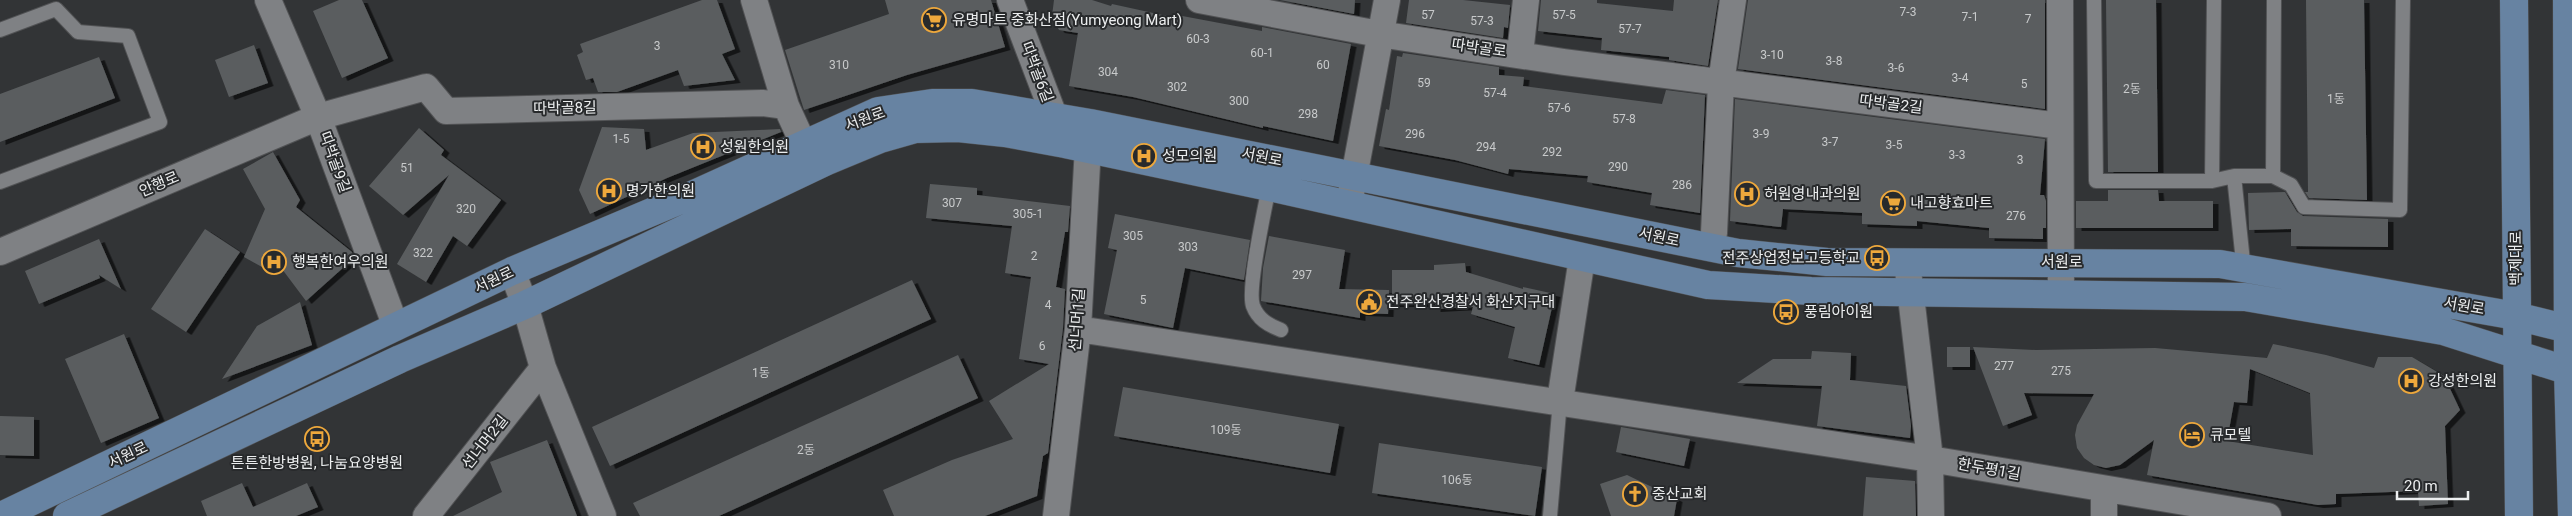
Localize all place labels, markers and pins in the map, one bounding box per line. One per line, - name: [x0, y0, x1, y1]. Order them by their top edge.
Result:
- supermarket icon: 유명마트 중화산점(Yumyeong Mart): [921, 7, 947, 33]
- place label: 유명마트 중화산점(Yumyeong Mart): [952, 11, 1182, 29]
- hospital icon: 성원한의원: [690, 134, 716, 160]
- place label: 성원한의원: [720, 138, 789, 156]
- hospital icon: 성모의원: [1131, 143, 1157, 169]
- place label: 성모의원: [1162, 147, 1217, 165]
- hospital icon: 명가한의원: [596, 178, 622, 204]
- hospital icon: 허원영내과의원: [1734, 181, 1760, 207]
- place label: 명가한의원: [626, 182, 695, 200]
- place label: 허원영내과의원: [1764, 185, 1861, 203]
- supermarket icon: 내고향효마트: [1880, 190, 1906, 216]
- place label: 내고향효마트: [1910, 194, 1993, 212]
- bus stop icon: 전주상업정보고등학교: [1864, 245, 1890, 271]
- hospital icon: 행복한여우의원: [261, 249, 287, 275]
- place label: 전주상업정보고등학교: [1722, 249, 1860, 267]
- place label: 행복한여우의원: [292, 253, 389, 271]
- public building icon: 전주완산경찰서 화산지구대: [1356, 289, 1382, 315]
- place label: 전주완산경찰서 화산지구대: [1386, 293, 1555, 311]
- bus stop icon: 풍림아이원: [1773, 299, 1799, 325]
- place label: 풍림아이원: [1804, 303, 1873, 321]
- hospital icon: 강성한의원: [2398, 368, 2424, 394]
- place label: 강성한의원: [2428, 372, 2497, 390]
- hotel icon: 큐모텔: [2179, 422, 2205, 448]
- bus stop icon: 튼튼한방병원, 나눔요양병원: [304, 426, 330, 452]
- place label: 큐모텔: [2210, 426, 2251, 444]
- place label: 튼튼한방병원, 나눔요양병원: [231, 454, 403, 472]
- church icon: 중산교회: [1622, 481, 1648, 507]
- place label: 중산교회: [1652, 485, 1707, 503]

